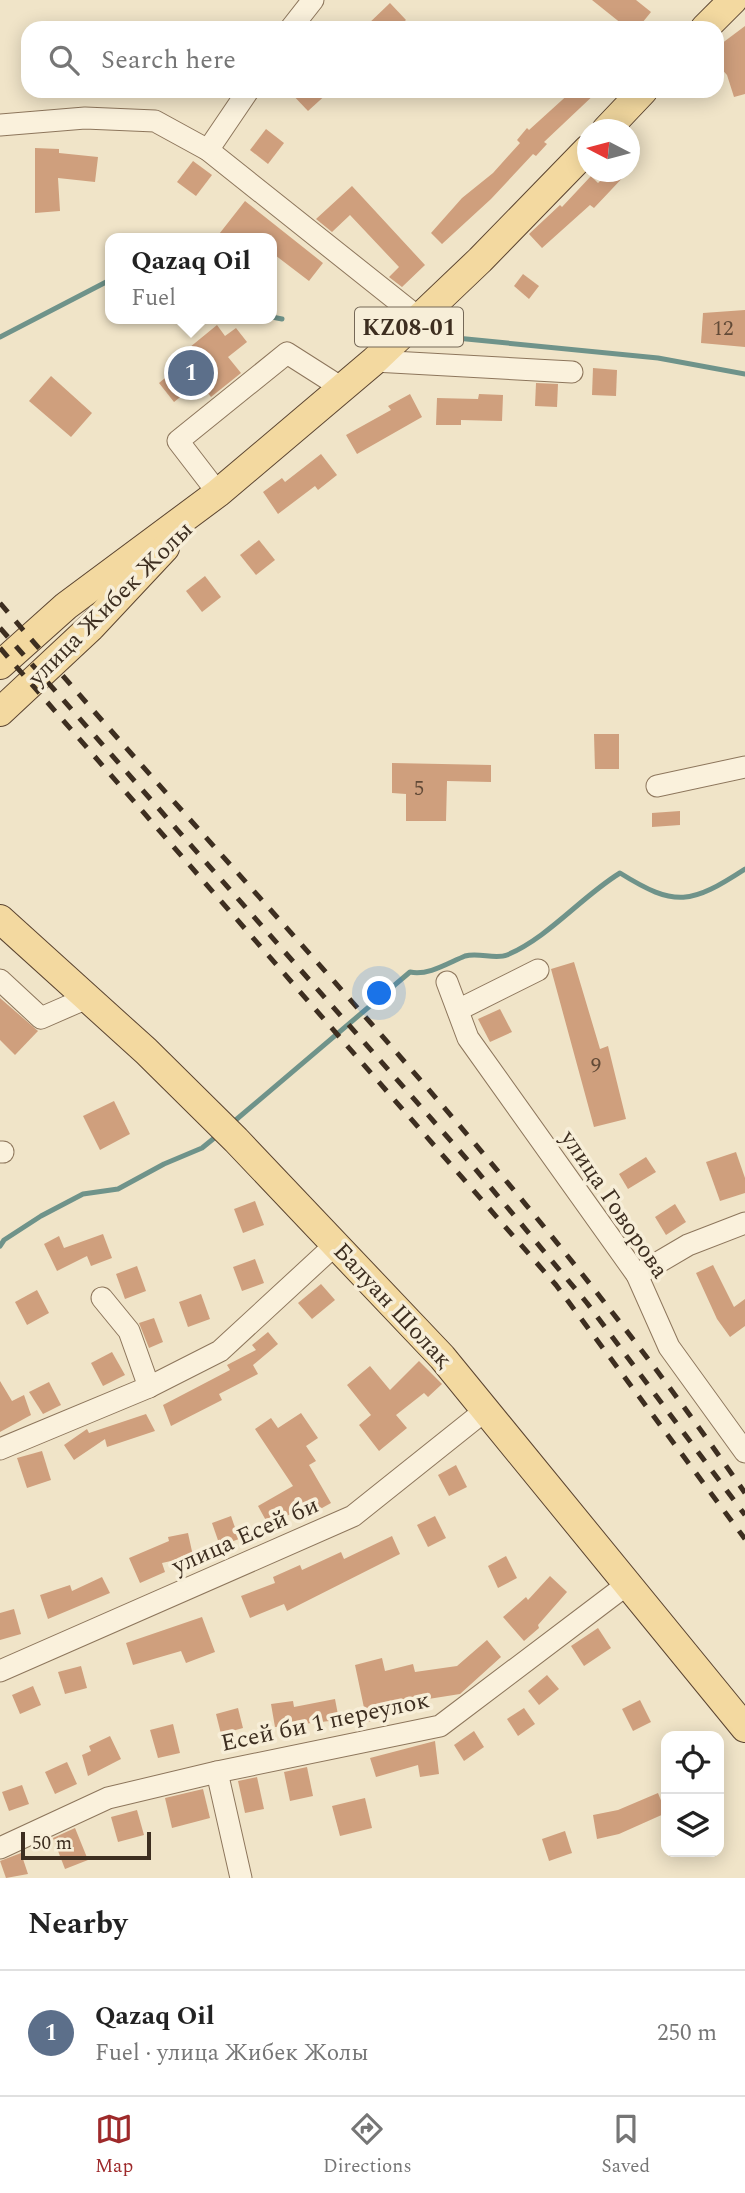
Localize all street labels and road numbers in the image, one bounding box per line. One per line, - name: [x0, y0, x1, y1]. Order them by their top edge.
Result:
- road number: KZ08-01: [355, 308, 463, 346]
- street label: улица Жибек Жолы: [19, 513, 201, 695]
- street label: улица Говорова: [550, 1122, 677, 1286]
- street label: Балуан Шолақ: [324, 1235, 461, 1377]
- street label: улица Есей би: [165, 1487, 325, 1585]
- street label: Есей би 1 переулок: [218, 1682, 433, 1762]

